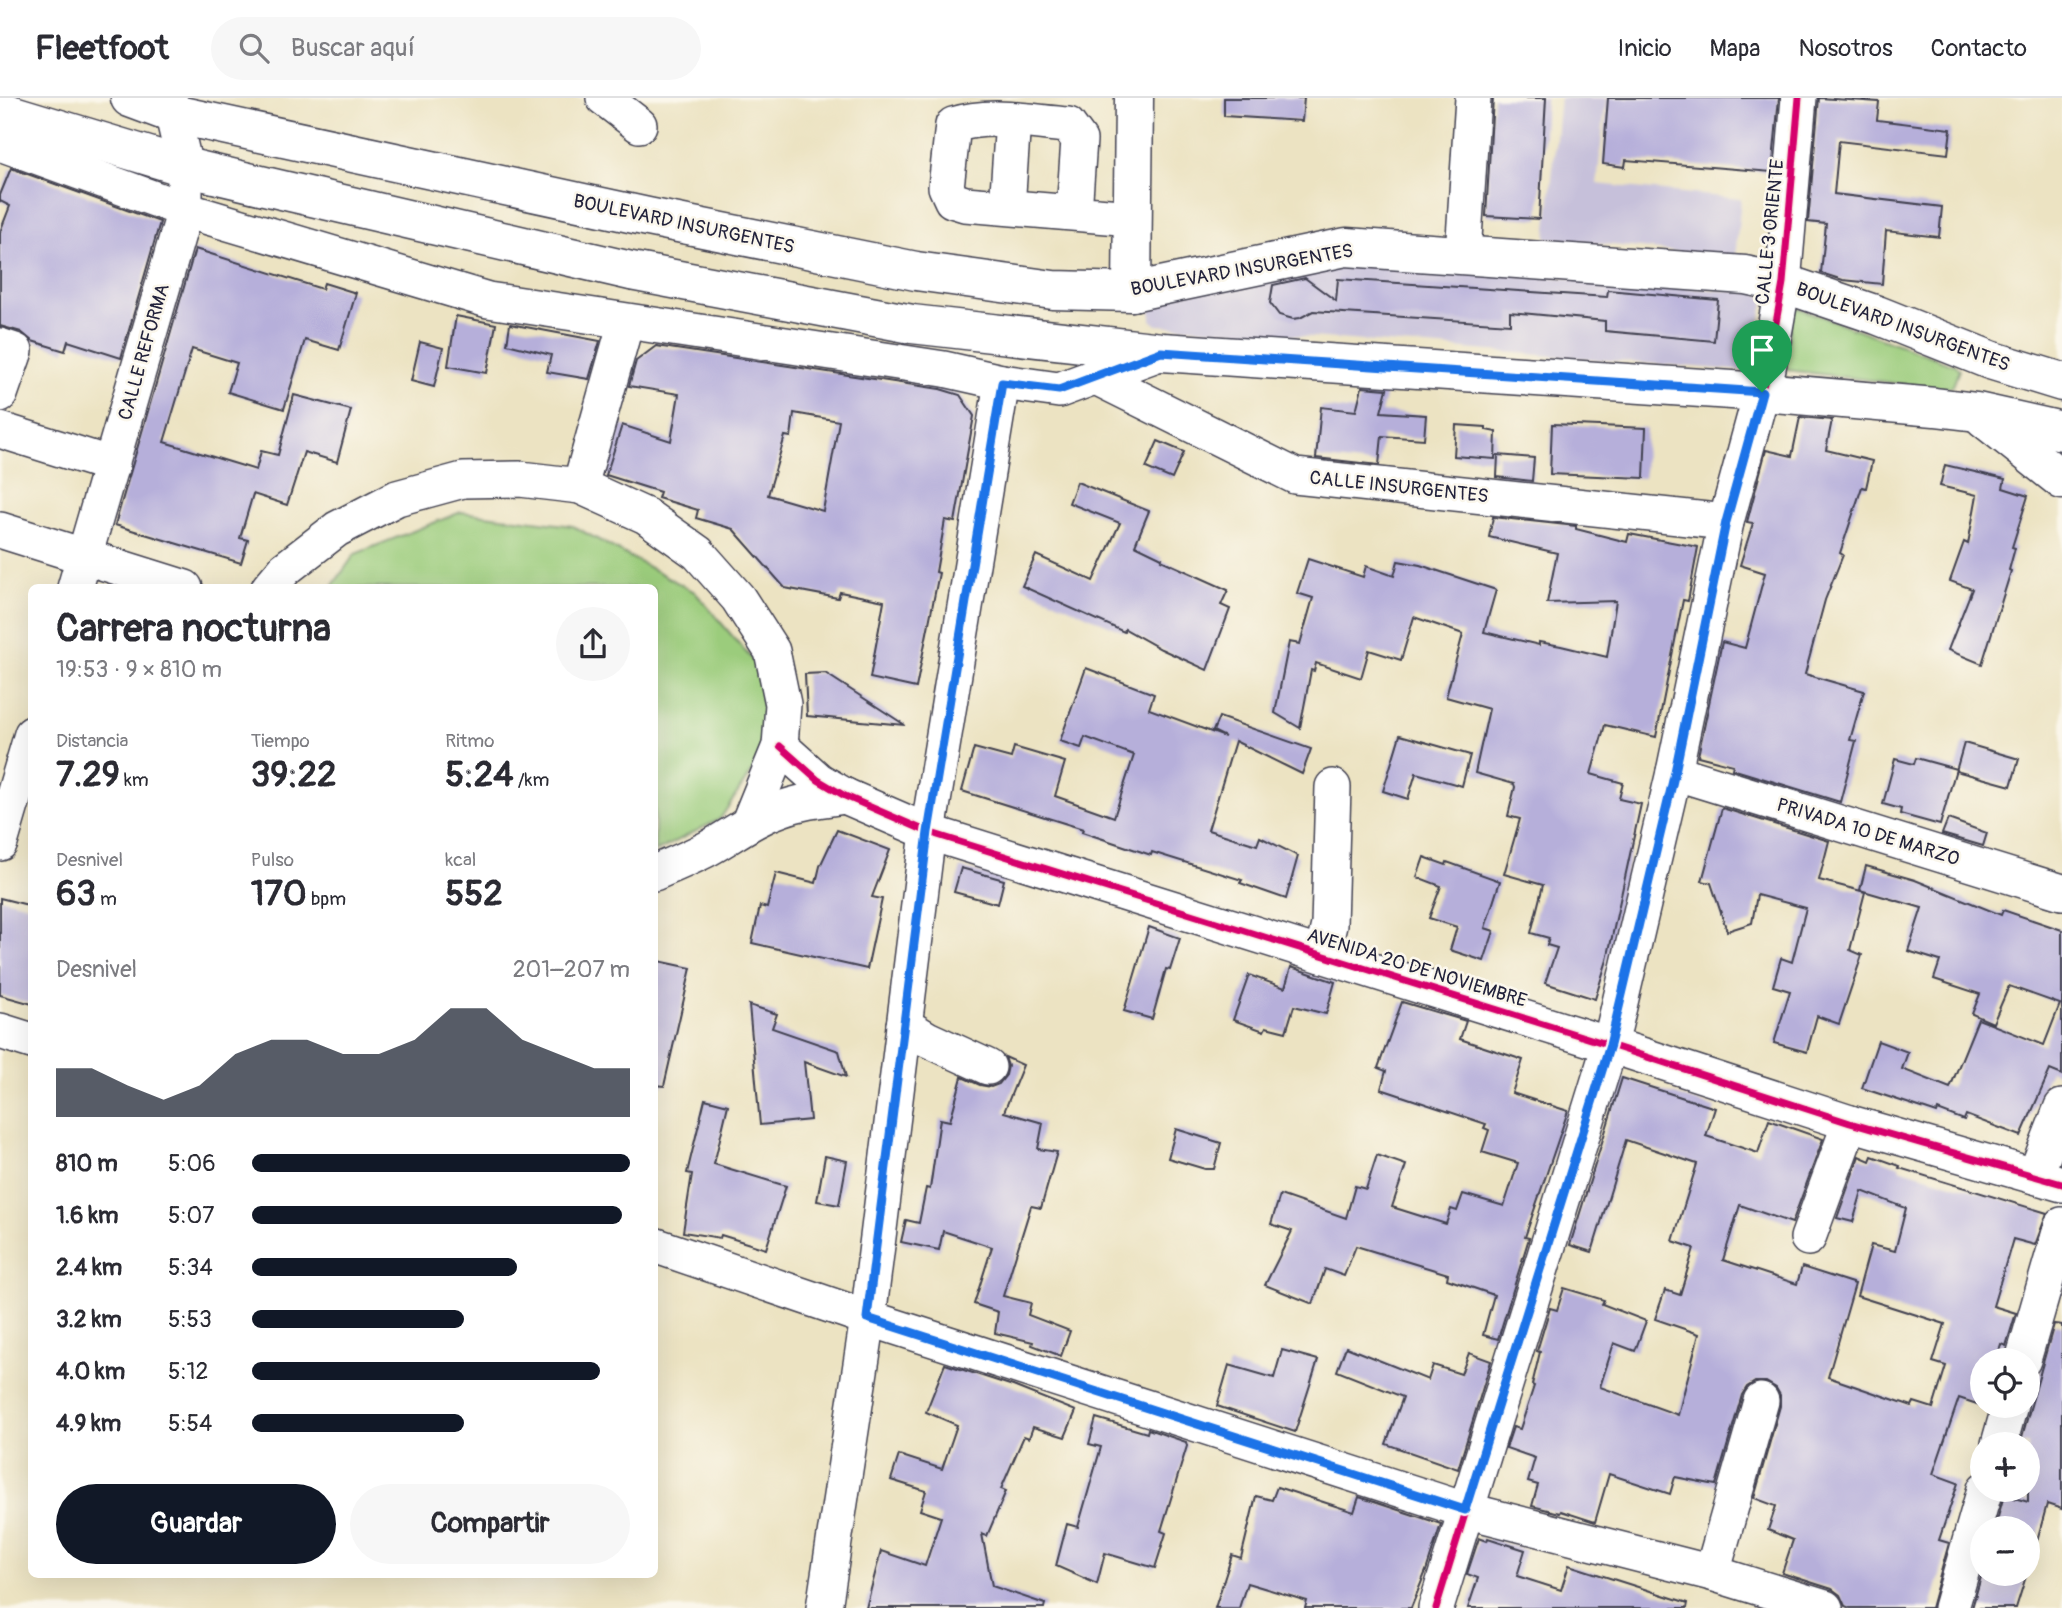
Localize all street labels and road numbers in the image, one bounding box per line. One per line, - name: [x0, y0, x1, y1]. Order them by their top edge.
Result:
- street label: CALLE 3 ORIENTE: [1750, 158, 1790, 306]
- street label: BOULEVARD INSURGENTES: [571, 189, 797, 259]
- street label: BOULEVARD INSURGENTES: [1129, 239, 1355, 301]
- street label: BOULEVARD INSURGENTES: [1793, 277, 2013, 377]
- street label: CALLE REFORMA: [113, 281, 175, 423]
- street label: CALLE INSURGENTES: [1308, 466, 1490, 508]
- street label: PRIVADA 10 DE MARZO: [1774, 793, 1962, 871]
- street label: AVENIDA 20 DE NOVIEMBRE: [1304, 923, 1530, 1013]

